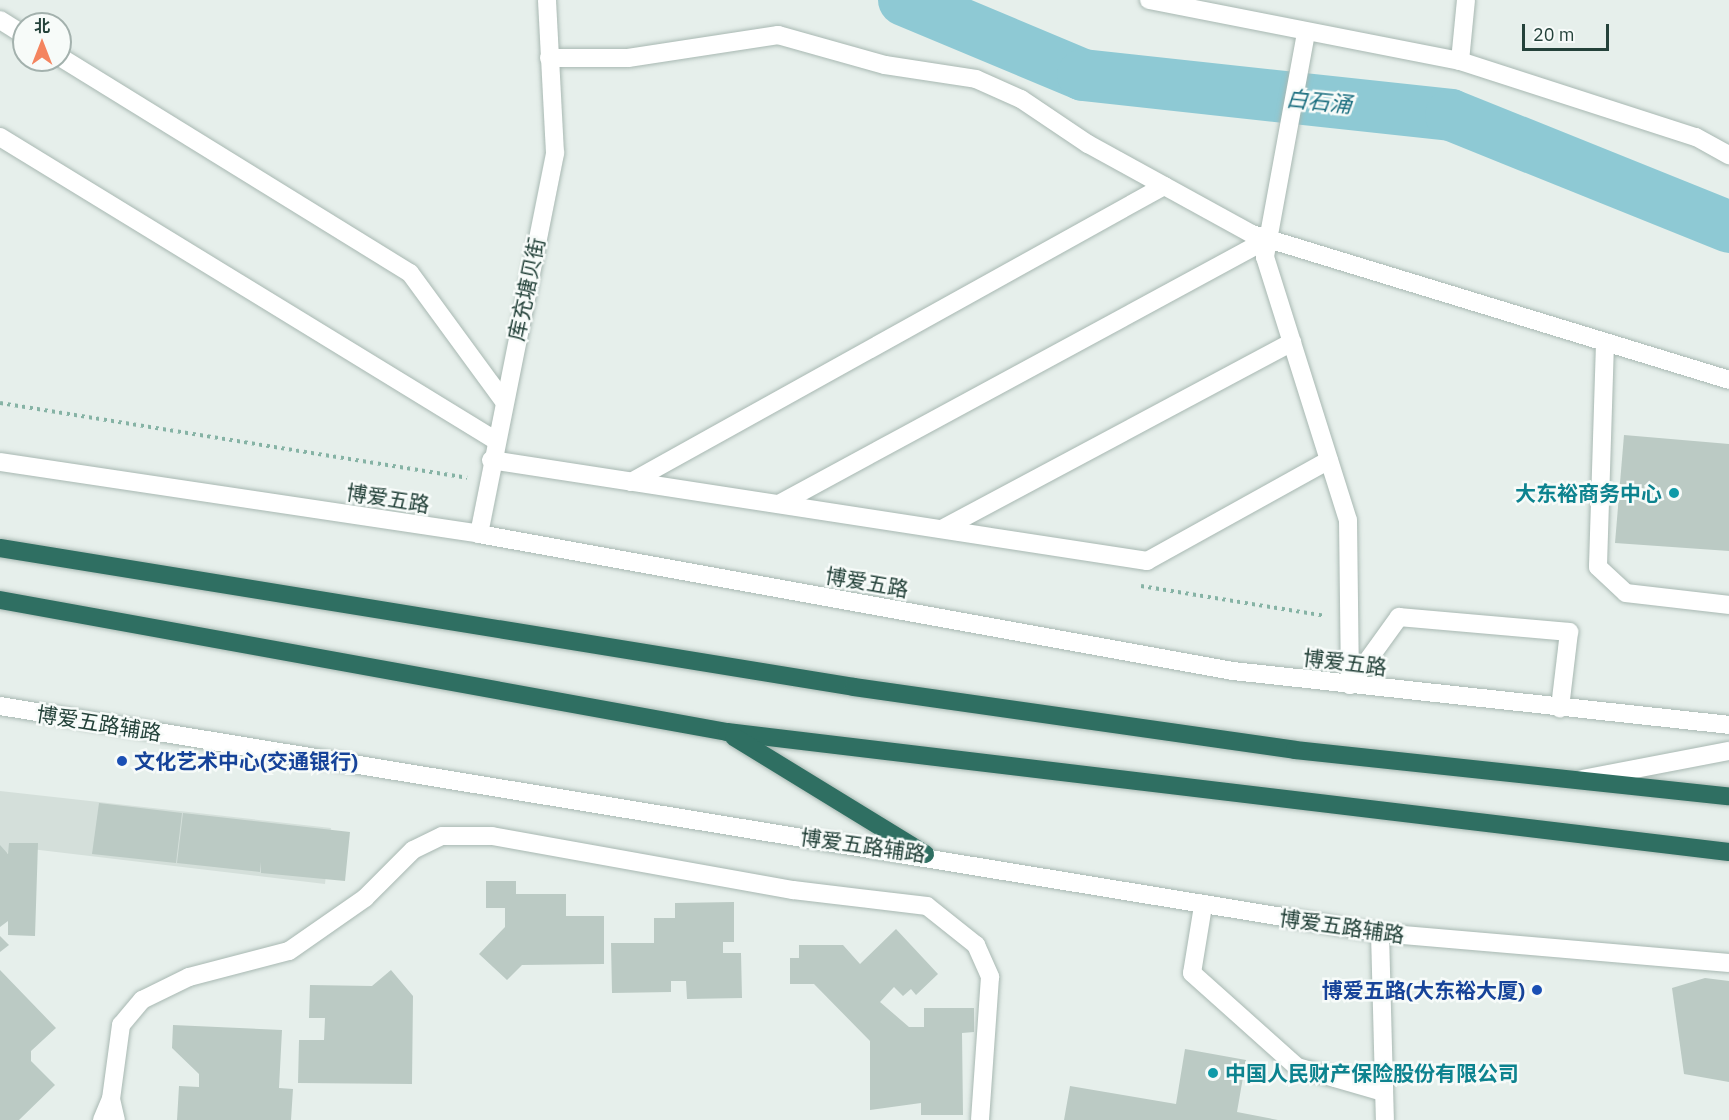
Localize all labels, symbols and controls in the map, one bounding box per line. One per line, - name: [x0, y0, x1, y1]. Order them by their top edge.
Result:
- north arrow: [12, 12, 72, 72]
- scale bar: [1525, 12, 1612, 50]
- text: 北: [34, 16, 50, 36]
- text: 20 m: [1533, 23, 1575, 46]
- water label: 白石涌: [1285, 84, 1353, 118]
- street label: 库充塘贝街: [503, 235, 549, 343]
- street label: 博爱五路: [345, 479, 431, 517]
- place label: 大东裕商务中心: [1515, 480, 1662, 506]
- marker: 大东裕商务中心: [1667, 486, 1681, 500]
- street label: 博爱五路: [823, 562, 911, 602]
- street label: 博爱五路: [1302, 644, 1388, 680]
- street label: 博爱五路辅路: [35, 701, 163, 745]
- place label: 文化艺术中心(交通银行): [134, 748, 358, 774]
- marker: 文化艺术中心(交通银行): [115, 754, 129, 768]
- street label: 博爱五路辅路: [799, 824, 927, 866]
- street label: 博爱五路辅路: [1278, 905, 1406, 947]
- place label: 博爱五路(大东裕大厦): [1322, 977, 1525, 1003]
- marker: 博爱五路(大东裕大厦): [1530, 983, 1544, 997]
- place label: 中国人民财产保险股份有限公司: [1225, 1060, 1519, 1086]
- marker: 中国人民财产保险股份有限公司: [1206, 1066, 1220, 1080]

